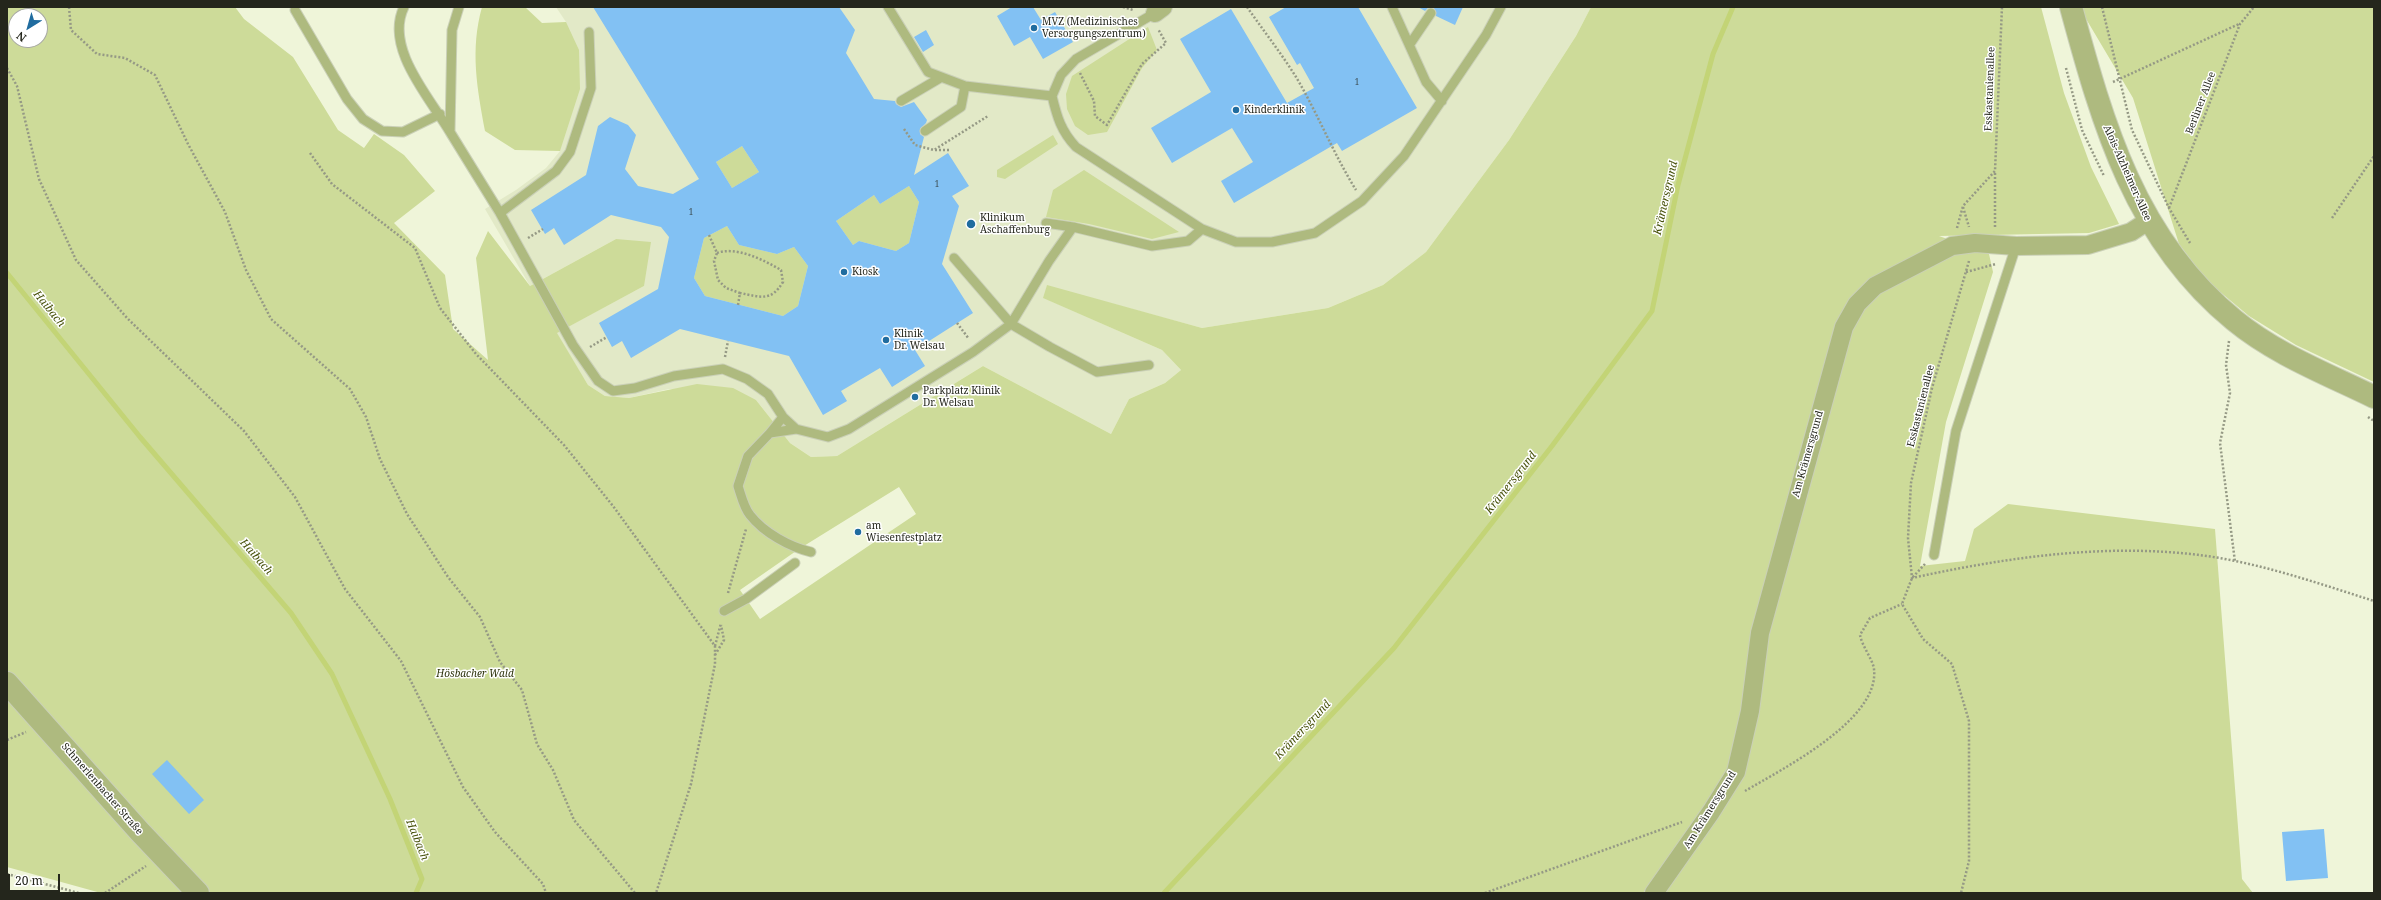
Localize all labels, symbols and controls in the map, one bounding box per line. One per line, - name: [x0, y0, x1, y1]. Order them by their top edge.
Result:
- north arrow: [8, 8, 48, 48]
- place label: MVZ (Medizinisches Versorgungszentrum): [1042, 16, 1146, 40]
- marker: MVZ (Medizinisches Versorgungszentrum): [1029, 23, 1039, 33]
- text: N: [13, 29, 29, 46]
- street label: Esskastanienallee: [1983, 47, 1997, 131]
- street label: Berliner Allee: [2184, 70, 2218, 136]
- house number: 1: [1355, 78, 1359, 88]
- place label: Kinderklinik: [1244, 104, 1304, 116]
- marker: Kinderklinik: [1231, 105, 1241, 115]
- street label: Alois-Alzheimer-Allee: [2100, 123, 2154, 223]
- water label: Krämersgrund: [1651, 160, 1681, 236]
- house number: 1: [935, 180, 939, 190]
- house number: 1: [689, 208, 693, 218]
- place label: Klinikum Aschaffenburg: [980, 212, 1050, 236]
- marker: Klinikum Aschaffenburg: [965, 218, 977, 230]
- place label: Kiosk: [852, 266, 878, 278]
- marker: Kiosk: [839, 267, 849, 277]
- water label: Haibach: [30, 288, 68, 330]
- place label: Klinik Dr. Welsau: [894, 328, 945, 352]
- marker: Klinik Dr. Welsau: [881, 335, 891, 345]
- street label: Esskastanienallee: [1905, 364, 1937, 448]
- place label: Parkplatz Klinik Dr. Welsau: [923, 385, 1000, 408]
- marker: Parkplatz Klinik Dr. Welsau: [910, 392, 920, 402]
- street label: Am Krämersgrund: [1790, 409, 1826, 499]
- water label: Krämersgrund: [1483, 449, 1539, 517]
- place label: am Wiesenfestplatz: [866, 520, 942, 544]
- marker: am Wiesenfestplatz: [853, 527, 863, 537]
- water label: Haibach: [237, 536, 275, 578]
- park label: Hösbacher Wald: [436, 668, 514, 680]
- water label: Krämersgrund: [1272, 698, 1334, 762]
- street label: Schmerlenbacher Straße: [59, 741, 145, 837]
- street label: Am Krämersgrund: [1681, 769, 1739, 851]
- water label: Haibach: [403, 818, 431, 862]
- scale bar: [10, 866, 62, 892]
- text: 20 m: [15, 872, 43, 889]

